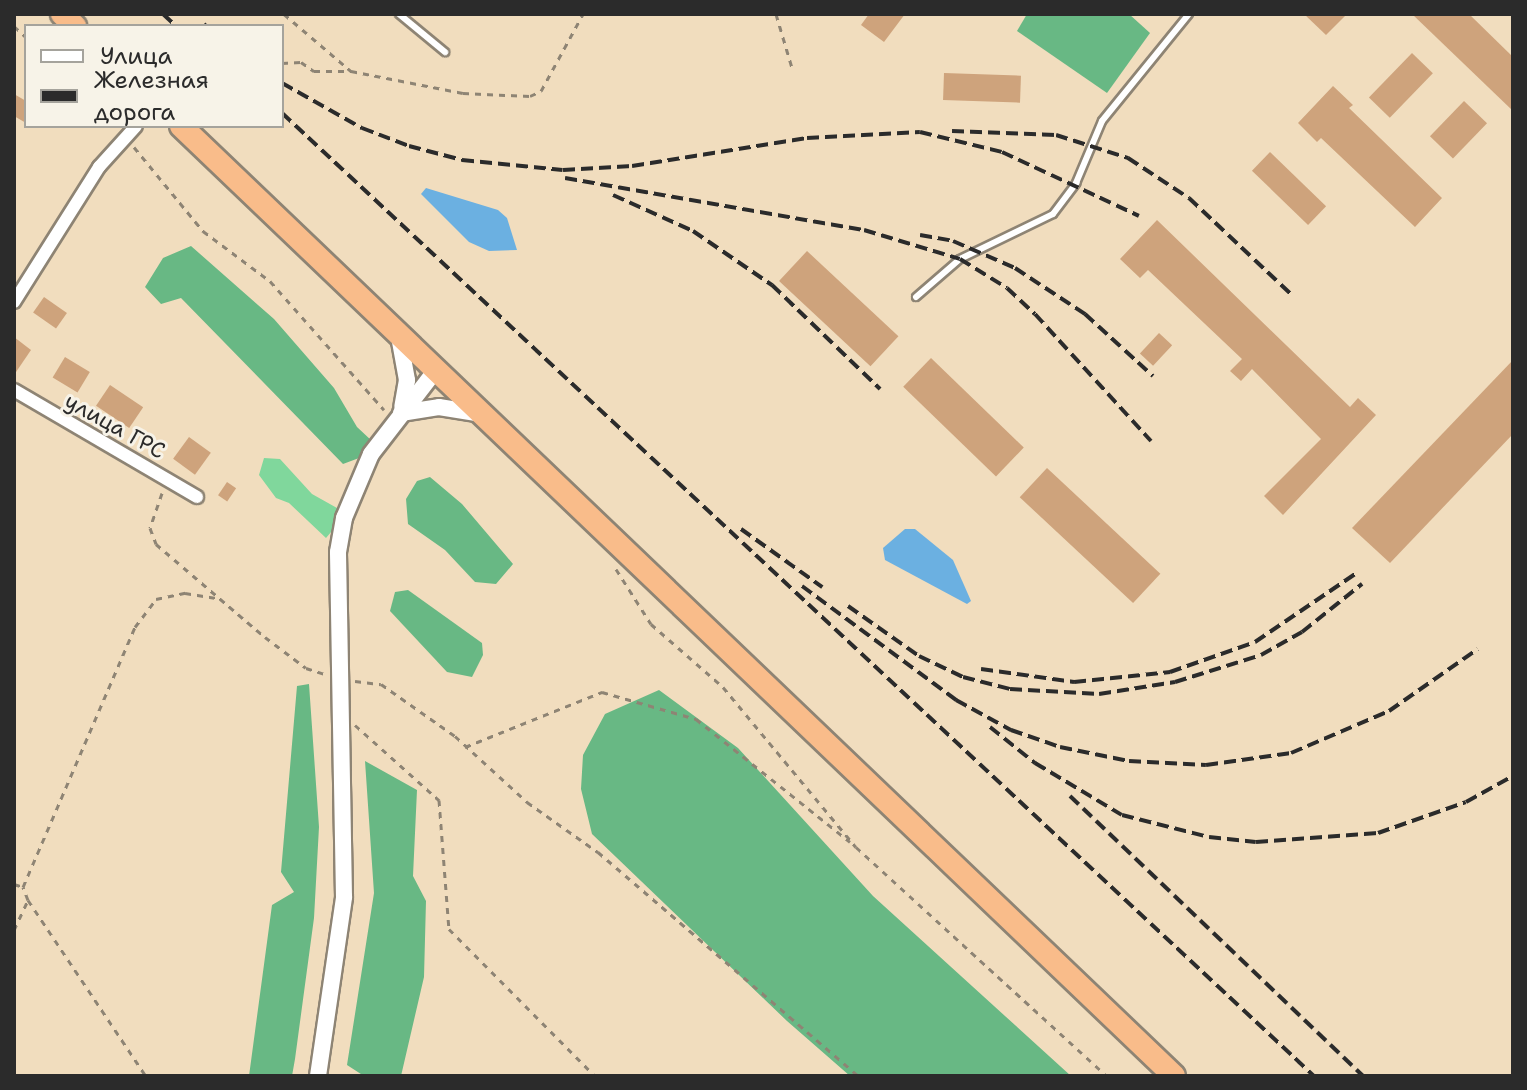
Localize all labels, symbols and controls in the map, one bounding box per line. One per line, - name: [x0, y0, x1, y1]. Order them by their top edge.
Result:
- legend: [24, 24, 284, 128]
- text: Улица: [100, 40, 173, 72]
- text: Железная дорога: [94, 64, 209, 128]
- street label: улица ГРС: [60, 388, 170, 464]

